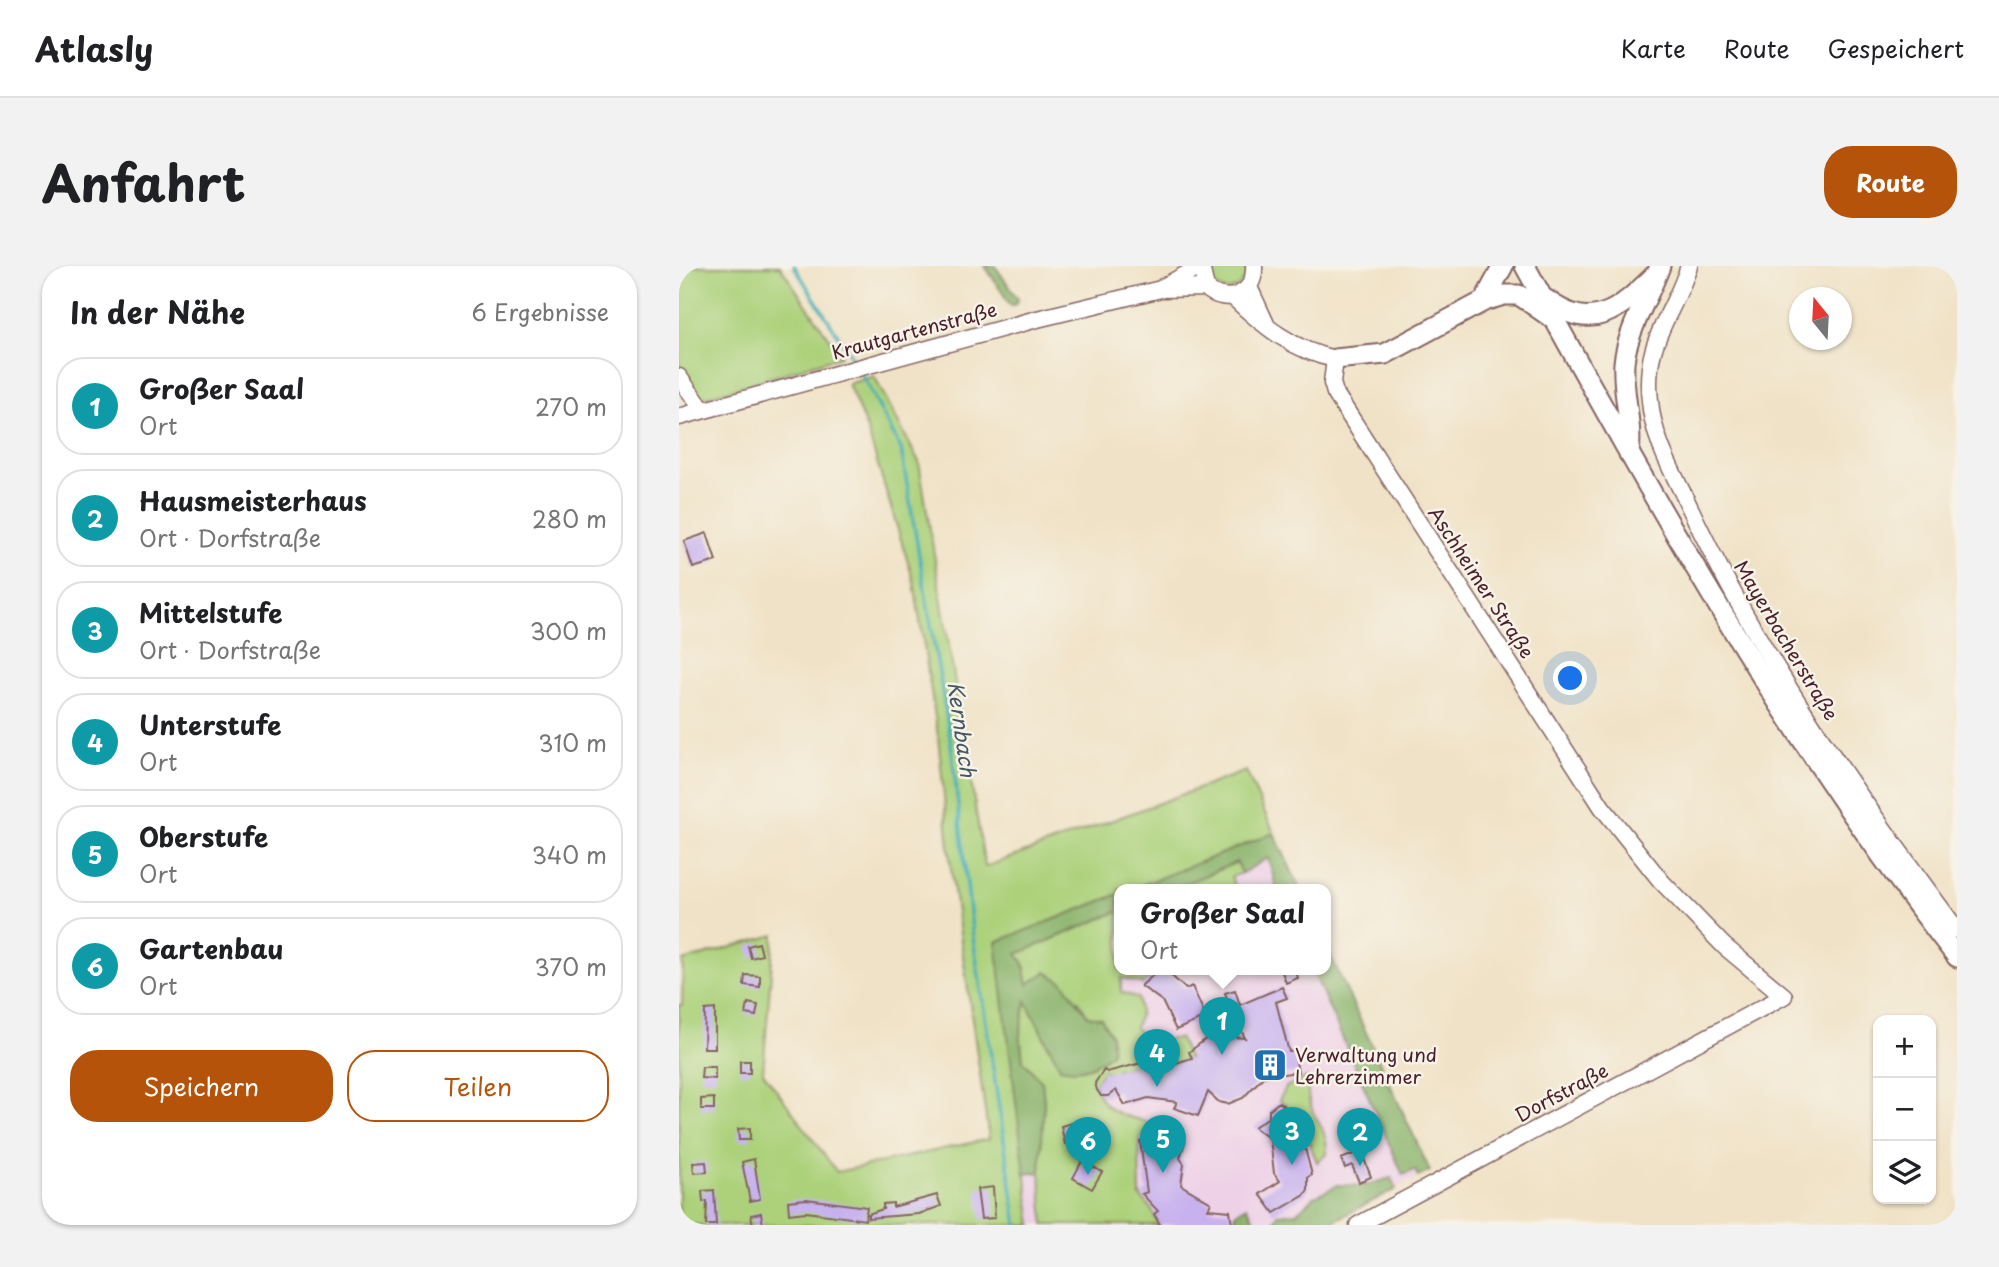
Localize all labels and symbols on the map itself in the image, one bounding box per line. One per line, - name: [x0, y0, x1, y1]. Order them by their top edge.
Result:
- north arrow: [1789, 287, 1852, 350]
- street label: Krautgartenstraße: [828, 294, 1000, 366]
- street label: Aschheimer Straße: [1422, 501, 1542, 663]
- street label: Mayerbacherstraße: [1728, 555, 1846, 725]
- your location: [1553, 661, 1587, 695]
- water label: Kernbach: [940, 679, 986, 780]
- pin: 1: [1199, 997, 1245, 1055]
- pin: 4: [1134, 1029, 1180, 1087]
- place label: Verwaltung und Lehrerzimmer: [1295, 1040, 1437, 1090]
- building icon: Verwaltung und Lehrerzimmer: [1251, 1046, 1289, 1084]
- street label: Dorfstraße: [1509, 1056, 1613, 1128]
- pin: 3: [1269, 1107, 1315, 1165]
- pin: 2: [1337, 1108, 1383, 1166]
- pin: 5: [1140, 1115, 1186, 1173]
- pin: 6: [1065, 1117, 1111, 1175]

